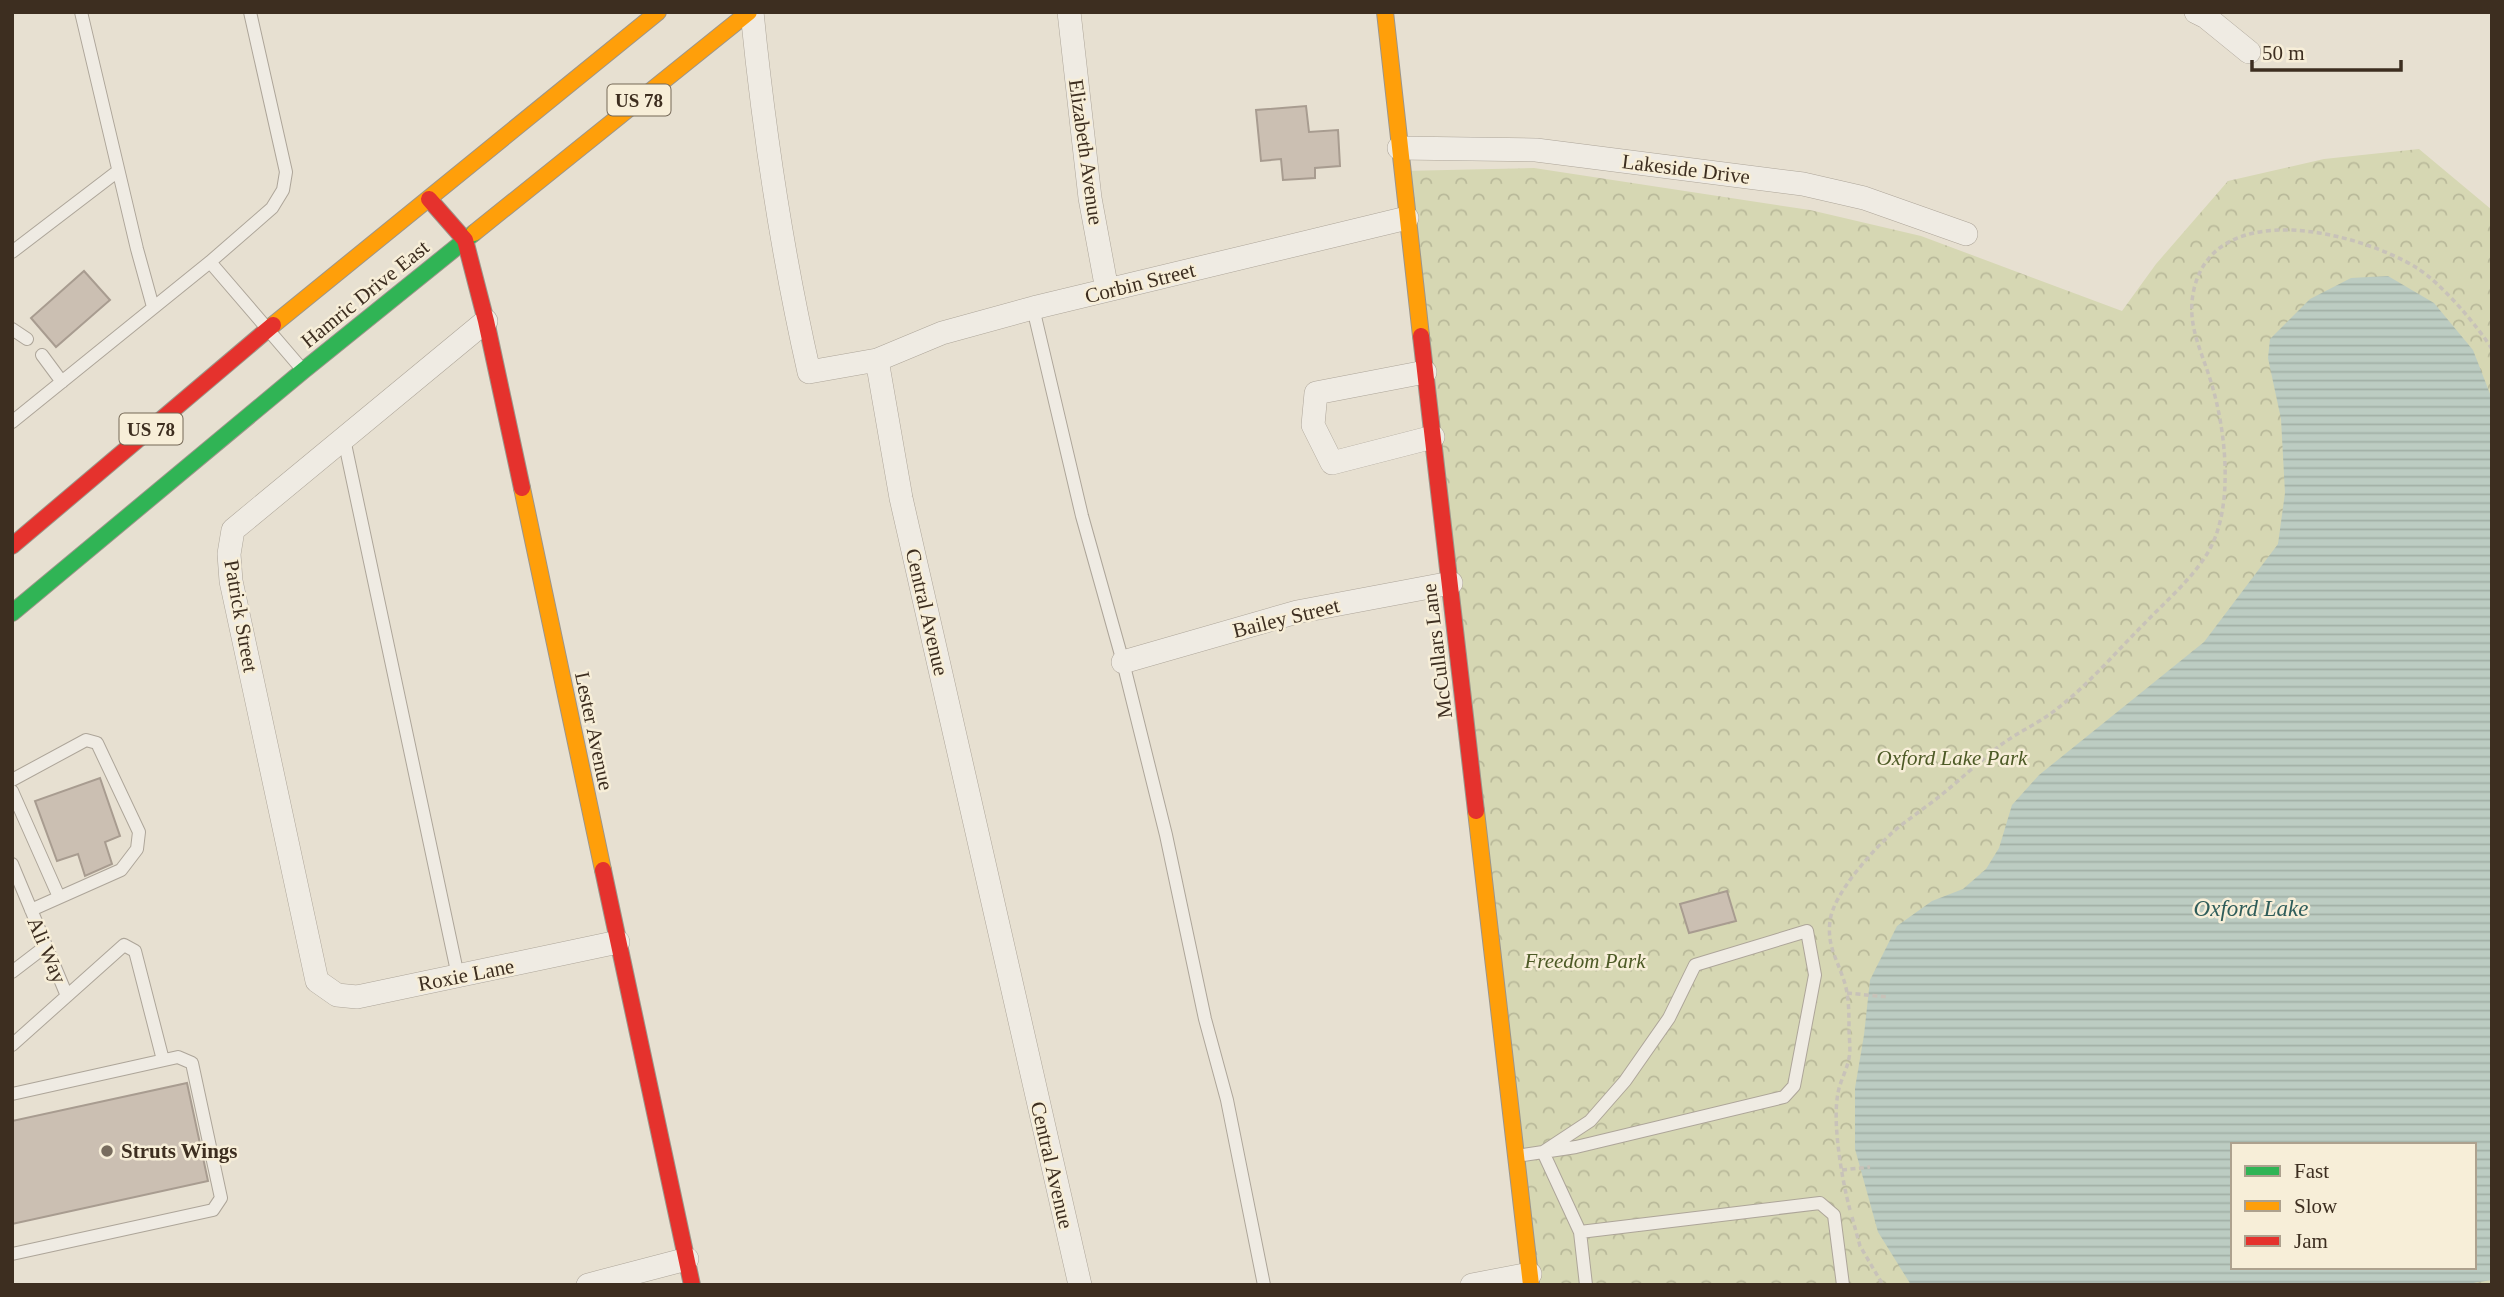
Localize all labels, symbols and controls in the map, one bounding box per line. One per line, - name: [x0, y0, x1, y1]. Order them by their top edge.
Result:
- scale bar: [2252, 28, 2401, 72]
- text: 50 m: [2262, 41, 2305, 65]
- street label: Elizabeth Avenue: [1064, 77, 1108, 227]
- road number: US 78: [608, 85, 670, 116]
- street label: Lakeside Drive: [1621, 149, 1751, 189]
- street label: Hamric Drive East: [296, 235, 434, 353]
- street label: Corbin Street: [1082, 258, 1198, 308]
- road number: US 78: [120, 414, 182, 444]
- street label: Central Avenue: [901, 546, 953, 678]
- street label: Patrick Street: [219, 558, 263, 674]
- street label: McCullars Lane: [1417, 582, 1457, 720]
- street label: Bailey Street: [1230, 593, 1342, 643]
- street label: Lester Avenue: [570, 670, 618, 792]
- park label: Oxford Lake Park: [1877, 746, 2028, 770]
- water label: Oxford Lake: [2194, 896, 2308, 921]
- street label: Ali Way: [22, 913, 72, 987]
- park label: Freedom Park: [1523, 949, 1646, 973]
- street label: Roxie Lane: [416, 954, 516, 996]
- street label: Central Avenue: [1026, 1099, 1078, 1231]
- place label: Struts Wings: [121, 1139, 238, 1163]
- marker: Struts Wings: [99, 1143, 115, 1159]
- legend: [2231, 1143, 2476, 1269]
- text: Fast: [2294, 1159, 2329, 1183]
- text: Slow: [2294, 1194, 2338, 1218]
- text: Jam: [2294, 1229, 2328, 1253]

